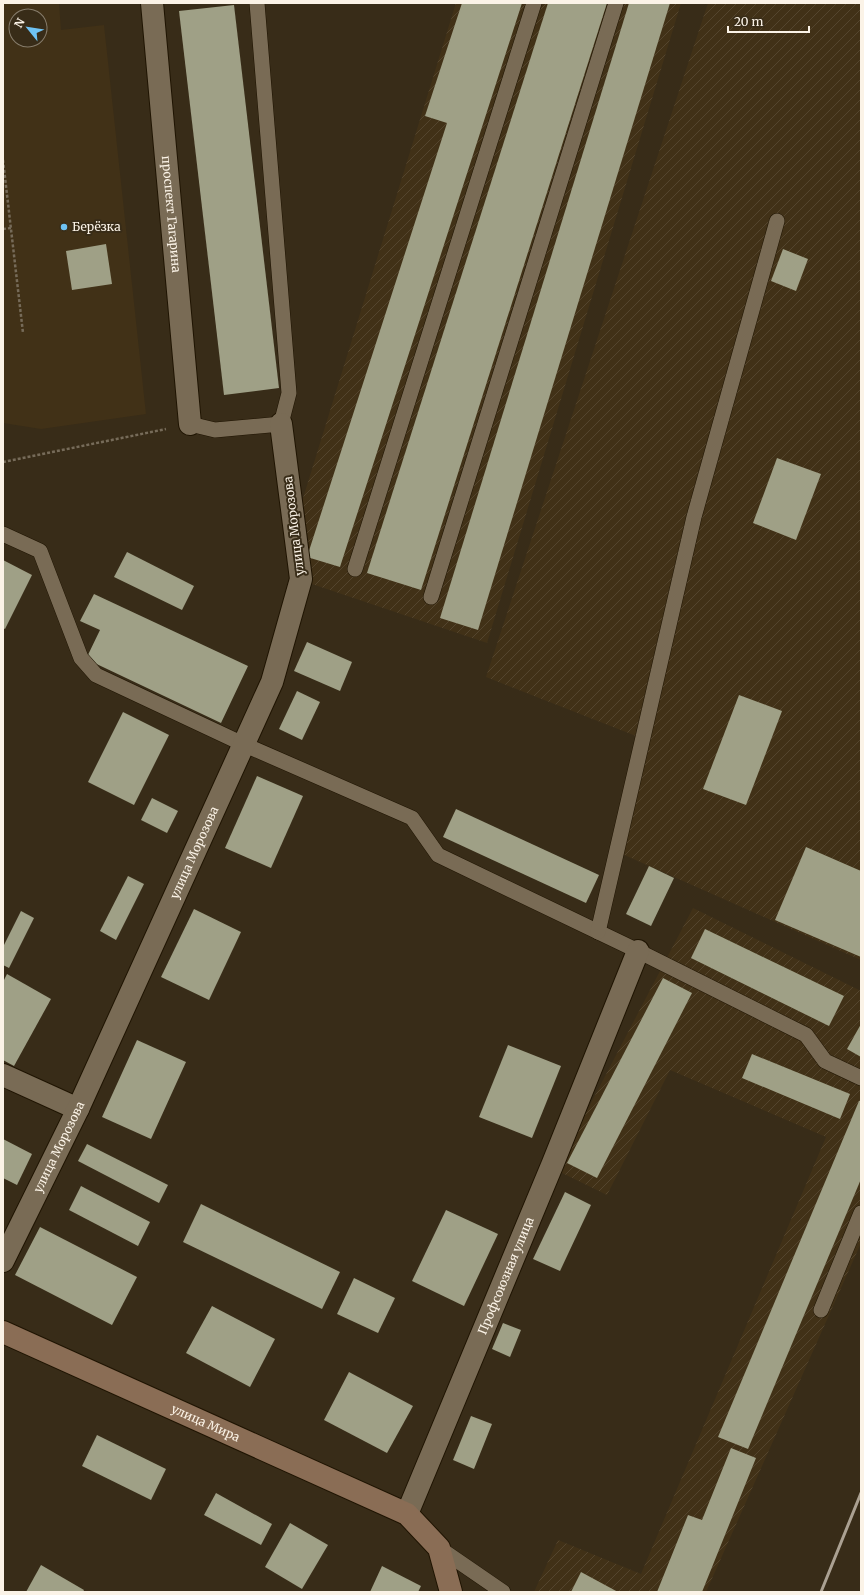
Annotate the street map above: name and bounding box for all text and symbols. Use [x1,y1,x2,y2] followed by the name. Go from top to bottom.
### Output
[8,8,48,48] north arrow
[728,8,809,34] scale bar
[734,14,763,29] text: 20 m
[11,15,28,30] text: N
[159,155,184,274] street label: проспект Гагарина
[72,219,121,234] place label: Берёзка
[59,222,69,232] marker: Берёзка
[280,475,307,577] street label: улица Морозова
[166,803,222,901] street label: улица Морозова
[30,1098,88,1195] street label: улица Морозова
[475,1214,537,1337] street label: Профсоюзная улица
[169,1401,243,1445] street label: улица Мира

